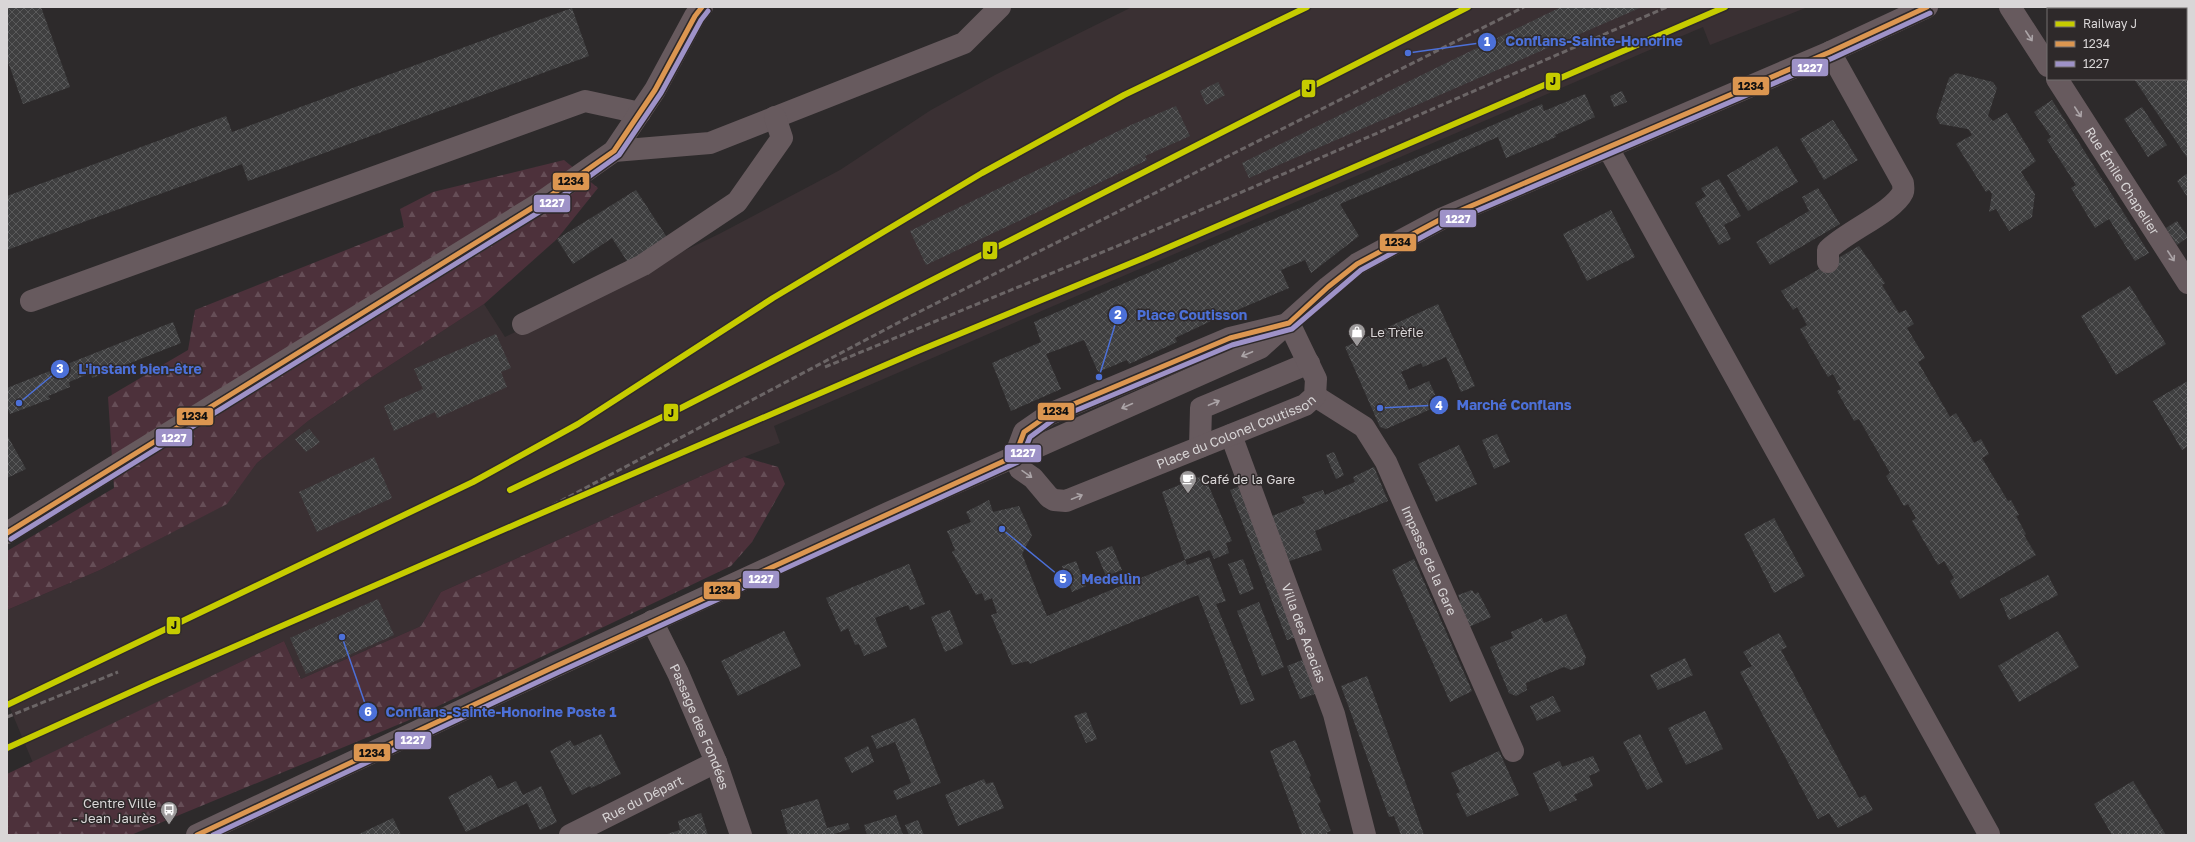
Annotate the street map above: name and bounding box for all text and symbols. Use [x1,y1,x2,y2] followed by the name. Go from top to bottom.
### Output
[2047,8,2187,80] legend
[2083,16,2137,31] text: Railway J
[1477,29,1691,55] callout: Conflans-Sainte-Honorine
[2025,30,2033,41] one-way arrow
[1505,32,1683,49] text: Conflans-Sainte-Honorine
[1484,34,1490,49] text: 1
[2083,36,2110,51] text: 1234
[2083,56,2109,71] text: 1227
[1791,58,1829,77] line badge: 1227
[1797,61,1823,74] text: 1227
[1545,72,1561,91] line badge: J
[1550,74,1556,87] text: J
[1732,76,1770,96] line badge: 1234
[1301,79,1316,98] line badge: J
[1738,79,1764,92] text: 1234
[1306,81,1312,94] text: J
[2074,106,2082,117] one-way arrow
[2082,124,2163,238] street label: Rue Émile Chapelier
[552,172,590,191] line badge: 1234
[558,174,584,187] text: 1234
[533,194,571,213] line badge: 1227
[539,196,565,209] text: 1227
[1439,209,1477,228] line badge: 1227
[1445,212,1471,225] text: 1227
[1379,233,1417,252] line badge: 1234
[1385,235,1411,248] text: 1234
[982,241,998,260] line badge: J
[987,243,993,256] text: J
[2167,251,2175,262] one-way arrow
[1108,302,1255,328] callout: Place Coutisson
[1137,306,1247,323] text: Place Coutisson
[1114,307,1122,322] text: 2
[1347,322,1367,347] shop icon: Le Trèfle
[1370,324,1424,340] place label: Le Trèfle
[1241,351,1253,358] one-way arrow
[50,356,210,382] callout: L'instant bien-être
[78,360,202,377] text: L'instant bien-être
[56,361,64,376] text: 3
[1154,391,1319,472] street label: Place du Colonel Coutisson
[1429,392,1580,418] callout: Marché Conflans
[1456,396,1572,413] text: Marché Conflans
[1208,398,1220,406] one-way arrow
[1435,398,1443,413] text: 4
[1037,402,1075,421] line badge: 1234
[663,403,679,422] line badge: J
[1122,403,1134,410] one-way arrow
[1043,404,1069,417] text: 1234
[668,406,674,419] text: J
[176,407,214,426] line badge: 1234
[182,409,208,422] text: 1234
[155,428,193,447] line badge: 1227
[161,431,187,444] text: 1227
[1004,444,1042,463] line badge: 1227
[1010,446,1036,459] text: 1227
[1178,469,1198,494] cafe icon: Café de la Gare
[1022,470,1033,478] one-way arrow
[1201,471,1295,487] place label: Café de la Gare
[1070,493,1082,501] one-way arrow
[1398,503,1460,618] street label: Impasse de la Gare
[1053,566,1149,592] callout: Medellìn
[742,570,780,589] line badge: 1227
[1081,570,1141,587] text: Medellìn
[1059,571,1067,586] text: 5
[748,572,774,585] text: 1227
[703,581,741,600] line badge: 1234
[1278,581,1330,685] street label: Villa des Acacias
[709,583,735,596] text: 1234
[166,616,181,635] line badge: J
[171,618,177,631] text: J
[667,661,733,792] street label: Passage des Fondées
[358,699,625,725] callout: Conflans-Sainte-Honorine Poste 1
[386,703,616,720] text: Conflans-Sainte-Honorine Poste 1
[364,704,372,719] text: 6
[394,731,432,750] line badge: 1227
[400,733,426,746] text: 1227
[353,743,391,762] line badge: 1234
[359,746,385,759] text: 1234
[599,772,686,826] street label: Rue du Départ
[73,795,156,826] place label: Centre Ville - Jean Jaurès
[159,800,179,825] bus stop icon: Centre Ville - Jean Jaurès

